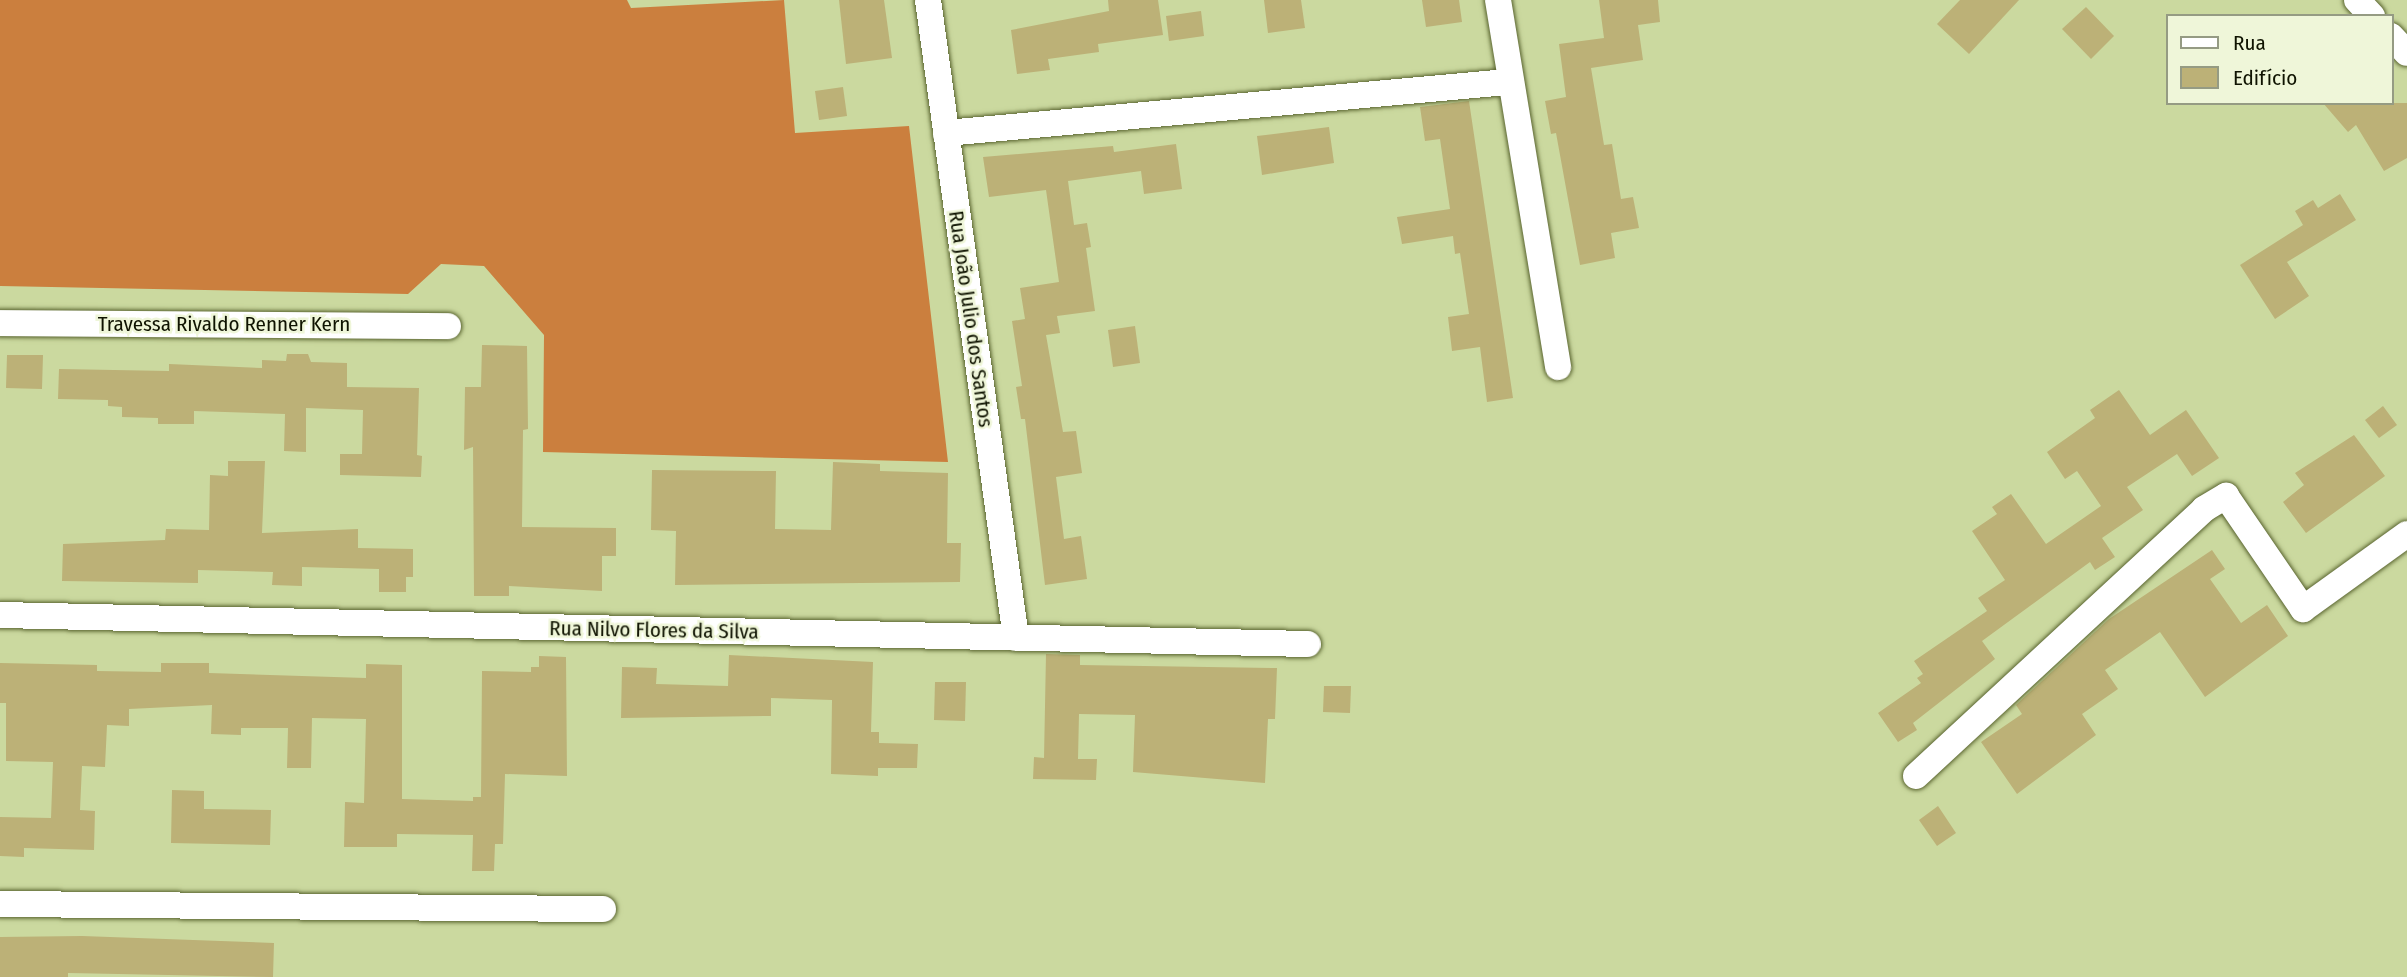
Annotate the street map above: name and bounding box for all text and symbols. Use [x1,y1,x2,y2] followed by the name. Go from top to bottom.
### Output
[2166,14,2393,105] legend
[2233,30,2266,56] text: Rua
[2233,65,2297,91] text: Edifício
[943,209,999,429] street label: Rua João Julio dos Santos
[98,311,350,337] street label: Travessa Rivaldo Renner Kern
[549,616,759,644] street label: Rua Nilvo Flores da Silva

